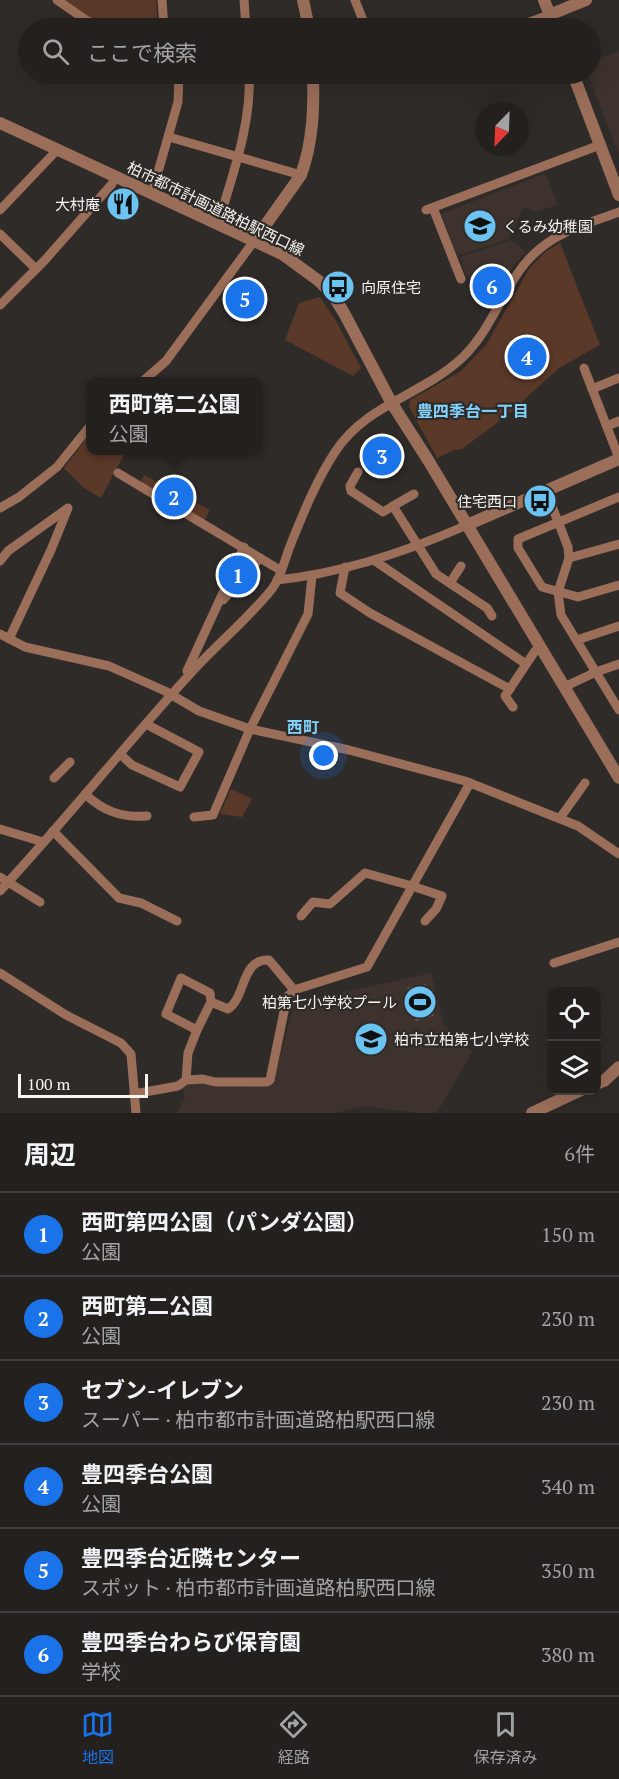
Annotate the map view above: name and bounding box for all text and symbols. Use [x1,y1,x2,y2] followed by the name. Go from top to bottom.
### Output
[18,18,601,84] search box
[39,35,72,68] icon: search
[87,38,197,67] text: ここで検索
[475,102,529,156] north arrow
[124,156,308,260] street label: 柏市都市計画道路柏駅西口線
[105,186,141,222] restaurant icon: 大村庵
[55,194,100,214] place label: 大村庵
[462,208,498,244] school or university icon: くるみ幼稚園
[503,216,593,236] place label: くるみ幼稚園
[472,264,512,308] pin: 6
[320,269,356,305] bus stop icon: 向原住宅
[226,276,264,322] pin: 5
[361,277,421,297] place label: 向原住宅
[508,334,546,380] pin: 4
[86,377,263,455] popup
[108,389,241,418] text: 西町第二公園
[417,400,529,422] district label: 豊四季台一丁目
[108,420,148,447] text: 公園
[362,434,401,478] pin: 3
[154,474,194,520] pin: 2
[522,483,558,519] bus stop icon: 住宅西口
[457,491,517,511] place label: 住宅西口
[218,552,258,598] pin: 1
[287,716,319,738] district label: 西町
[309,741,338,770] your location
[402,984,438,1020] sports icon: 柏第七小学校プール
[547,987,601,1095] map controls
[547,987,601,1041] button: locate
[262,992,397,1012] place label: 柏第七小学校プール
[353,1021,389,1057] school or university icon: 柏市立柏第七小学校
[394,1029,529,1049] place label: 柏市立柏第七小学校
[547,1041,601,1095] button: layers
[18,1071,148,1098] scale bar
[27,1073,70,1095] text: 100 m
[24,1137,76,1171] text: 周辺
[564,1140,595,1167] text: 6件
[81,1207,368,1236] text: 西町第四公園（パンダ公園）
[38,1221,49,1248] text: 1
[541,1221,595,1248] text: 150 m
[81,1238,121,1265] text: 公園
[81,1291,213,1320] text: 西町第二公園
[38,1305,49,1332] text: 2
[541,1305,595,1332] text: 230 m
[81,1322,121,1349] text: 公園
[81,1375,244,1404] text: セブン-イレブン
[38,1389,49,1416] text: 3
[541,1389,595,1416] text: 230 m
[81,1406,435,1433] text: スーパー · 柏市都市計画道路柏駅西口線
[81,1459,213,1488] text: 豊四季台公園
[38,1473,49,1500] text: 4
[541,1473,595,1500] text: 340 m
[81,1490,121,1517] text: 公園
[81,1543,301,1572] text: 豊四季台近隣センター
[38,1557,49,1584] text: 5
[541,1557,595,1584] text: 350 m
[81,1574,436,1601] text: スポット · 柏市都市計画道路柏駅西口線
[81,1627,301,1656] text: 豊四季台わらび保育園
[38,1641,49,1668] text: 6
[541,1641,595,1668] text: 380 m
[81,1658,121,1685] text: 学校
[81,1708,114,1768] tab: 地図
[277,1708,310,1768] tab: 経路
[473,1708,537,1768] tab: 保存済み

